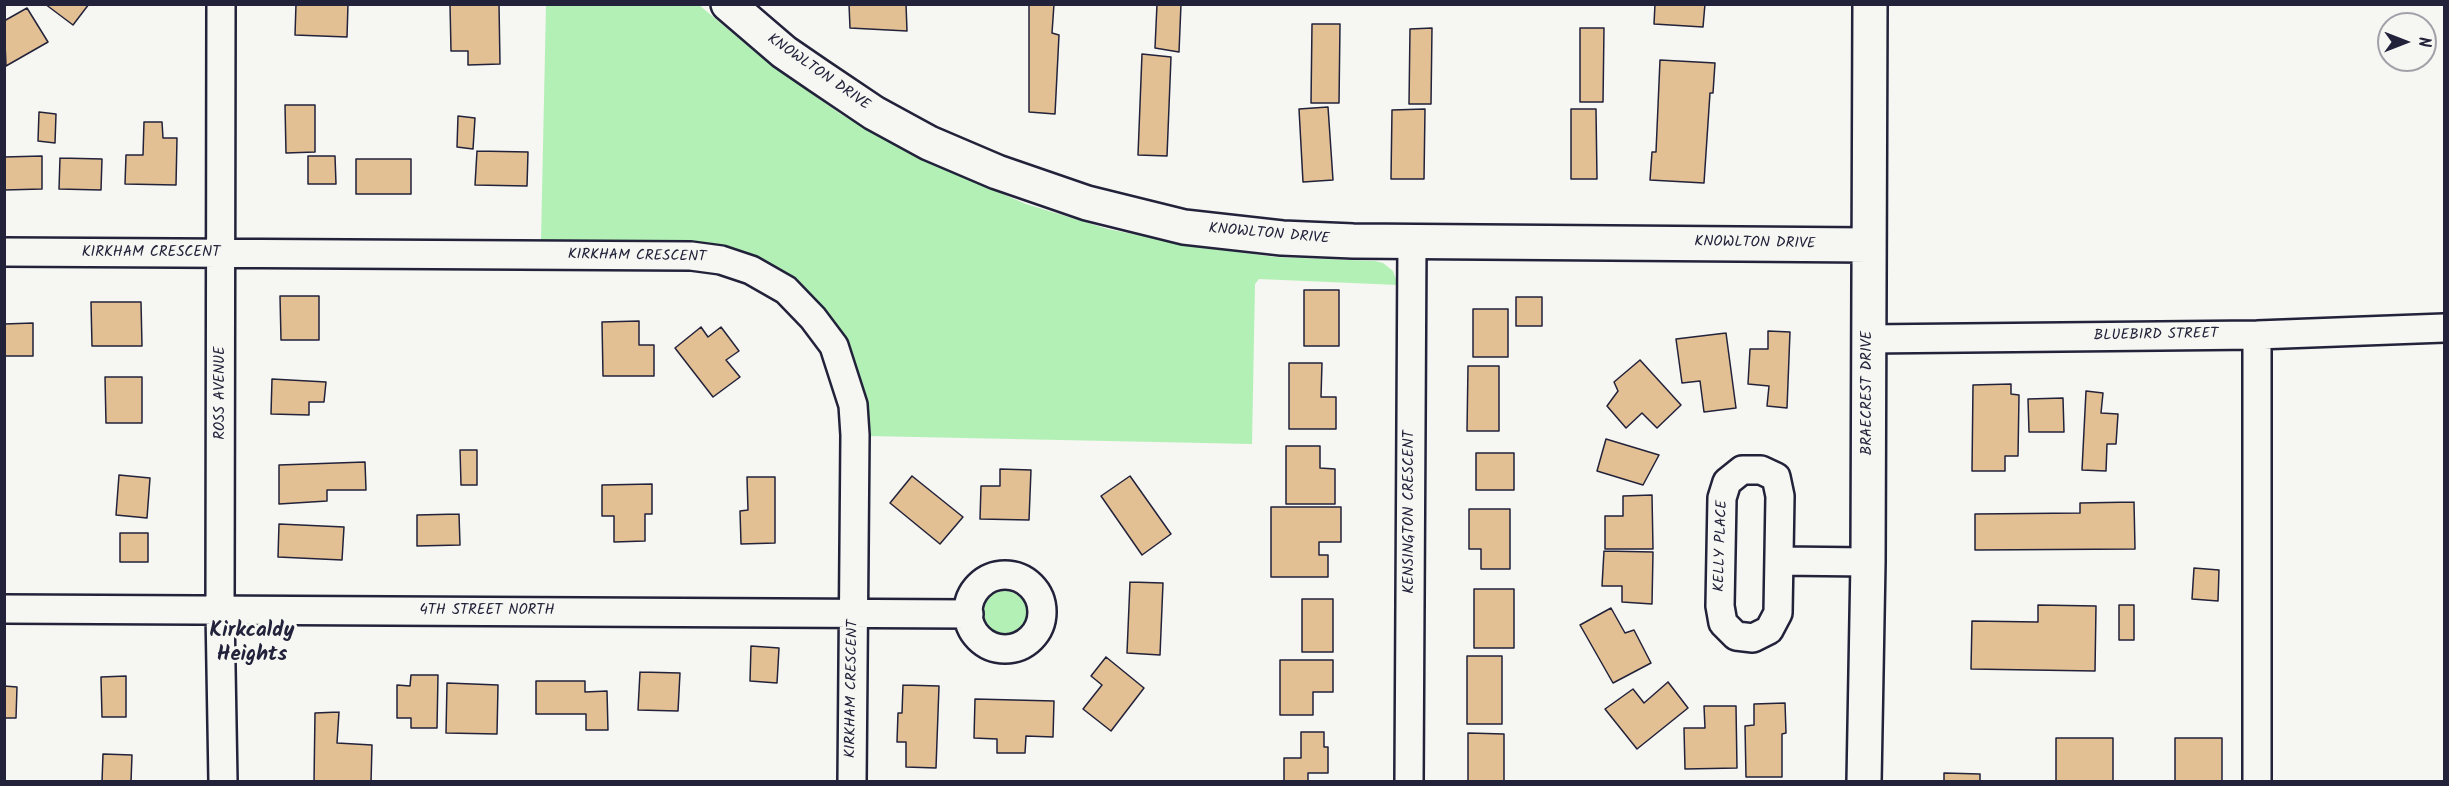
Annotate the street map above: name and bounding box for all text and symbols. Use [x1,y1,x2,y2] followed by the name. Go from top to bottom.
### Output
[2377,12,2437,72] north arrow
[763,31,873,115] street label: KNOWLTON DRIVE
[2411,37,2436,47] text: N
[1208,221,1330,249] street label: KNOWLTON DRIVE
[1694,234,1816,254] street label: KNOWLTON DRIVE
[82,244,220,262] street label: KIRKHAM CRESCENT
[568,247,706,267] street label: KIRKHAM CRESCENT
[2094,326,2218,346] street label: BLUEBIRD STREET
[1859,331,1877,455] street label: BRAECREST DRIVE
[212,346,230,440] street label: ROSS AVENUE
[1401,430,1419,594] street label: KENSINGTON CRESCENT
[1711,500,1733,592] street label: KELLY PLACE
[420,602,554,620] street label: 4TH STREET NORTH
[210,619,294,669] district label: Kirkcaldy Heights
[843,620,863,758] street label: KIRKHAM CRESCENT

